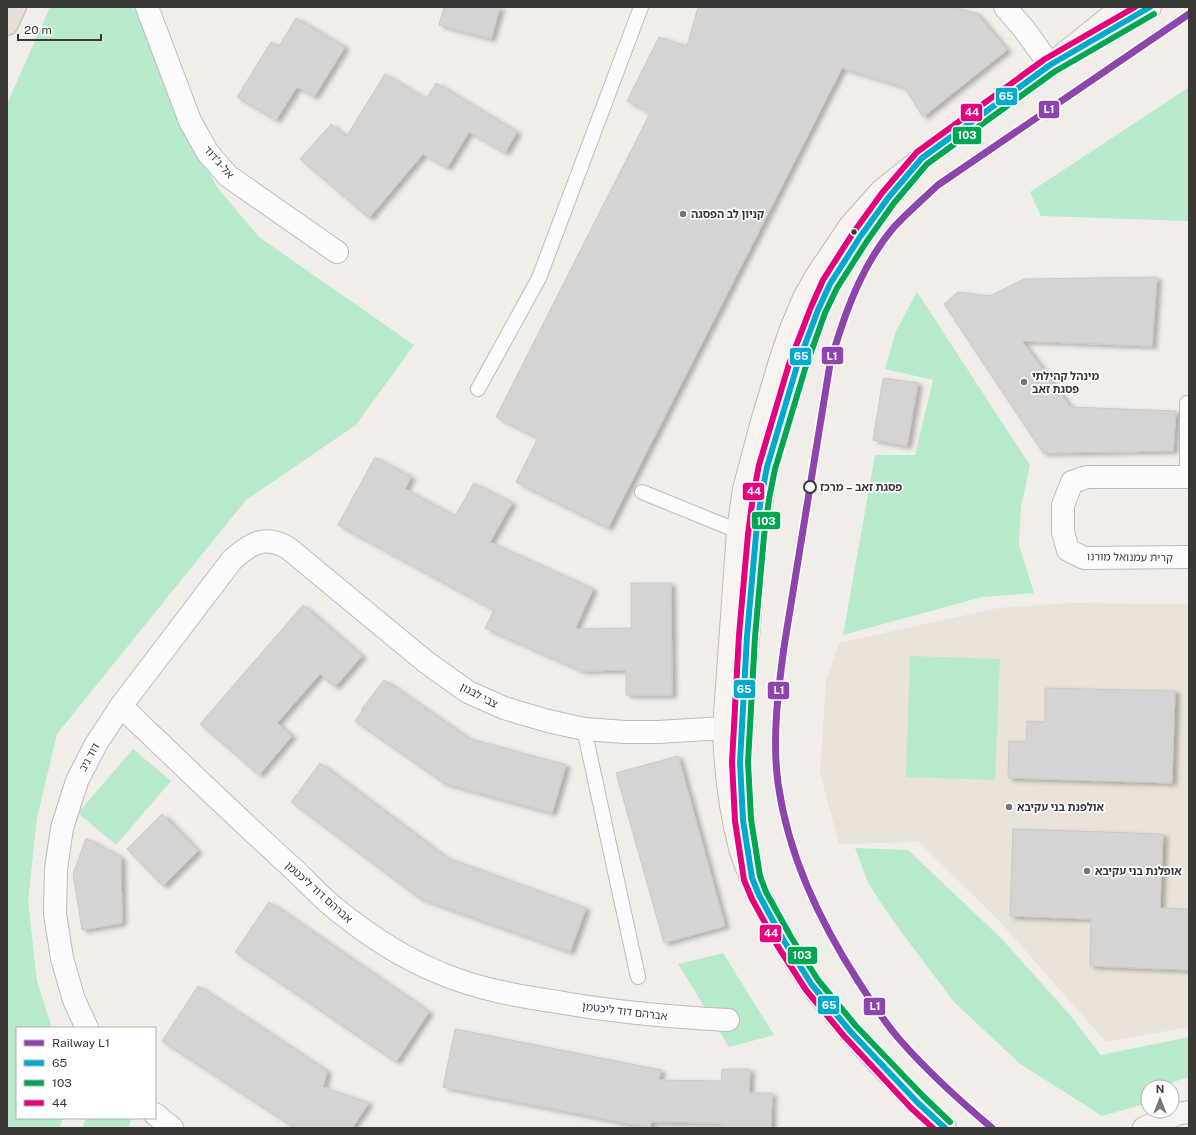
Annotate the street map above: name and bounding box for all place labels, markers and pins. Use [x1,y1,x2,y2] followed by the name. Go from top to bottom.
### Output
[691,208,764,220] place label: קניון לב הפסגה
[678,209,688,219] marker: קניון לב הפסגה
[849,227,859,237] unlabelled marker
[1032,370,1100,395] place label: מינהל קהילתי פסגת זאב
[1019,377,1029,387] marker: מינהל קהילתי פסגת זאב
[803,480,817,494] marker: פסגת זאב – מרכז
[820,481,902,493] place label: פסגת זאב – מרכז
[1017,801,1104,813] place label: אולפנת בני עקיבא
[1004,802,1014,812] marker: אולפנת בני עקיבא
[1095,865,1182,877] place label: אופלנת בני עקיבא
[1082,866,1092,876] marker: אופלנת בני עקיבא

